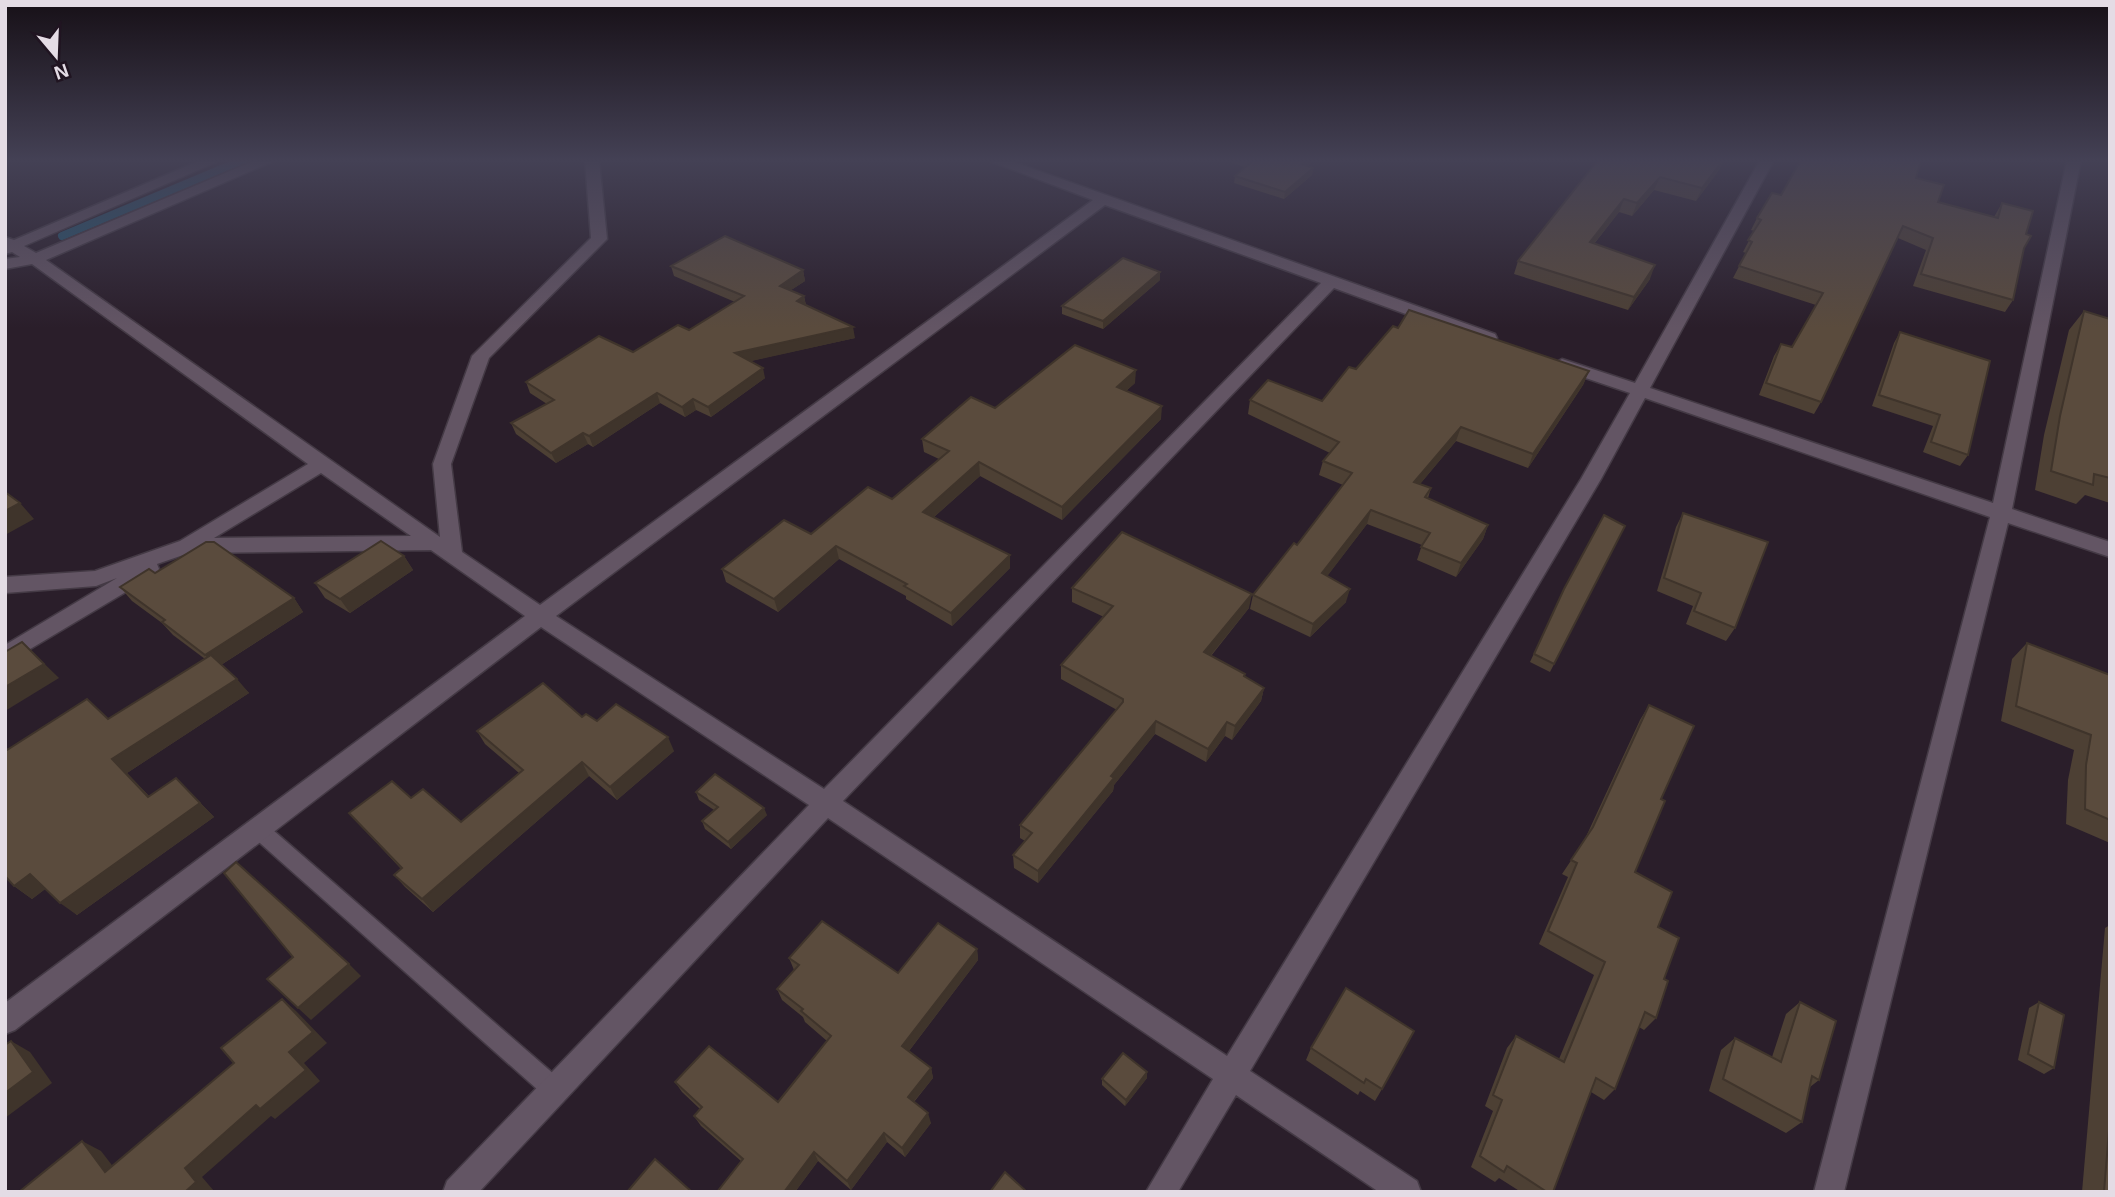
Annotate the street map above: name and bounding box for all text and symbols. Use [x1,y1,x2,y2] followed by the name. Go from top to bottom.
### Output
[21,21,91,91] north arrow
[51,59,71,84] text: N

